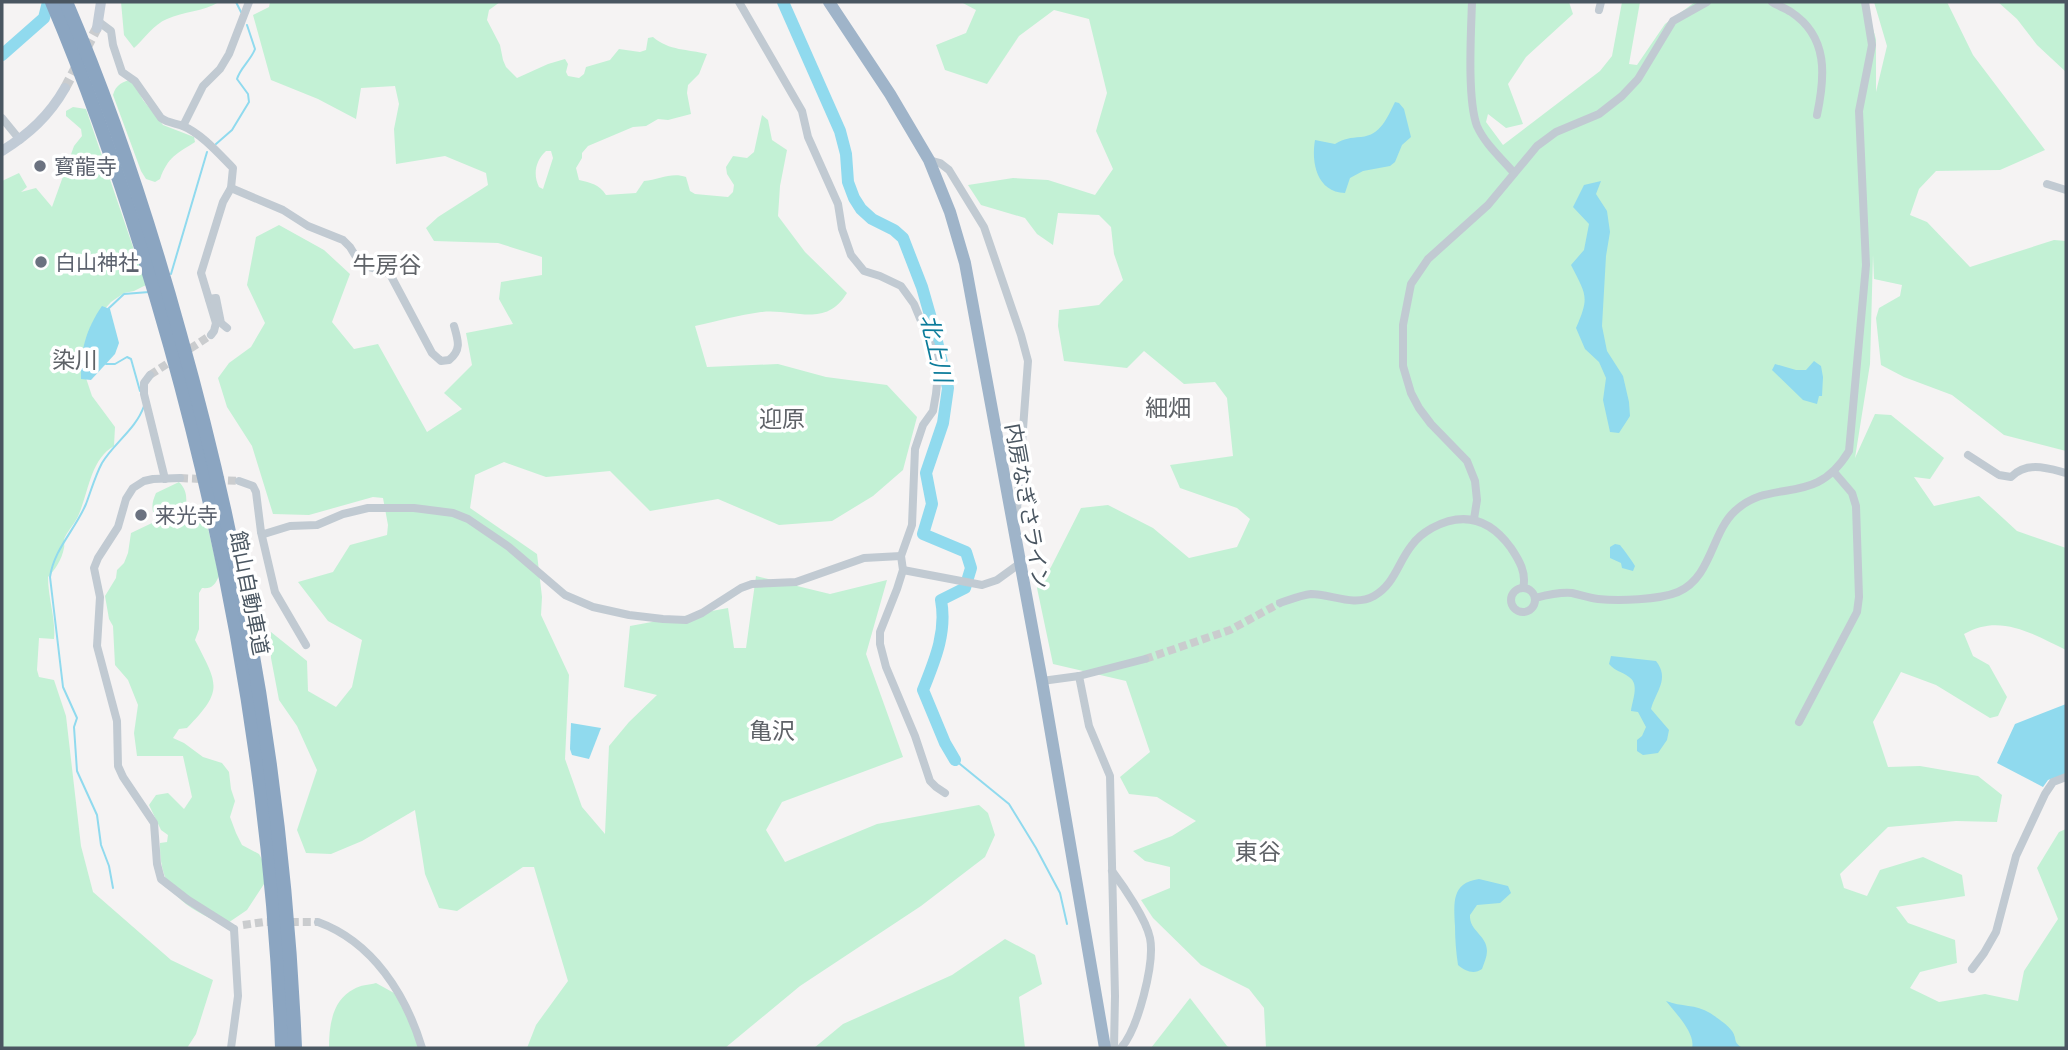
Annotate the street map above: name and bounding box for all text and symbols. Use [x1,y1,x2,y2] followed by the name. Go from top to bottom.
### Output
[54,152,117,180] place label: 寳龍寺
[32,158,48,174] marker: 寳龍寺
[55,248,139,276] place label: 白山神社
[353,248,422,280] district label: 牛房谷
[33,254,49,270] marker: 白山神社
[914,311,961,388] water label: 北上川
[52,343,98,375] district label: 染川
[1145,391,1191,423] district label: 細畑
[759,402,805,434] district label: 迎原
[1000,421,1056,591] street label: 内房なぎさライン
[155,501,218,529] place label: 来光寺
[133,507,149,523] marker: 来光寺
[224,528,276,658] street label: 館山自動車道
[749,714,795,746] district label: 亀沢
[1235,835,1281,867] district label: 東谷

